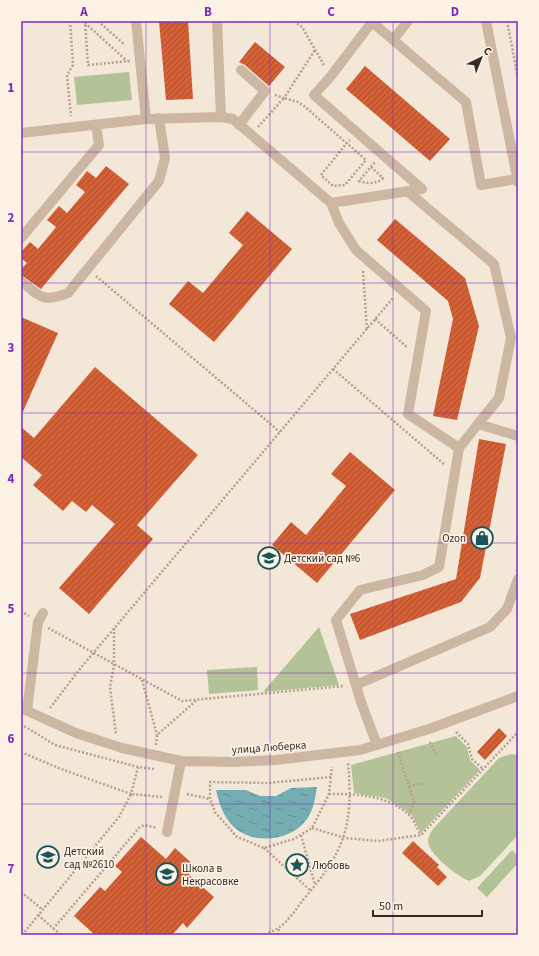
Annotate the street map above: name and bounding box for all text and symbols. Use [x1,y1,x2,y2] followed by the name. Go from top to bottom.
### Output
[79,3,88,21] text: A
[204,3,212,21] text: B
[327,3,335,21] text: C
[451,3,459,21] text: D
[461,38,501,78] north arrow
[480,43,495,59] text: С
[8,79,15,97] text: 1
[8,209,15,227] text: 2
[8,339,15,357] text: 3
[8,470,15,488] text: 4
[469,525,495,551] shop icon: Ozon
[442,531,466,546] place label: Ozon
[256,545,282,571] school or university icon: Детский сад №6
[284,551,361,566] place label: Детский сад №6
[8,600,15,618] text: 5
[8,730,15,748] text: 6
[231,737,307,758] street label: улица Люберка
[35,844,61,870] school or university icon: Детский сад №2610
[64,844,114,872] place label: Детский сад №2610
[284,852,310,878] place icon: Любовь
[312,858,350,873] place label: Любовь
[8,860,15,878] text: 7
[154,861,180,887] school or university icon: Школа в Некрасовке
[182,861,239,889] place label: Школа в Некрасовке
[373,892,482,918] scale bar
[379,898,403,915] text: 50 m

